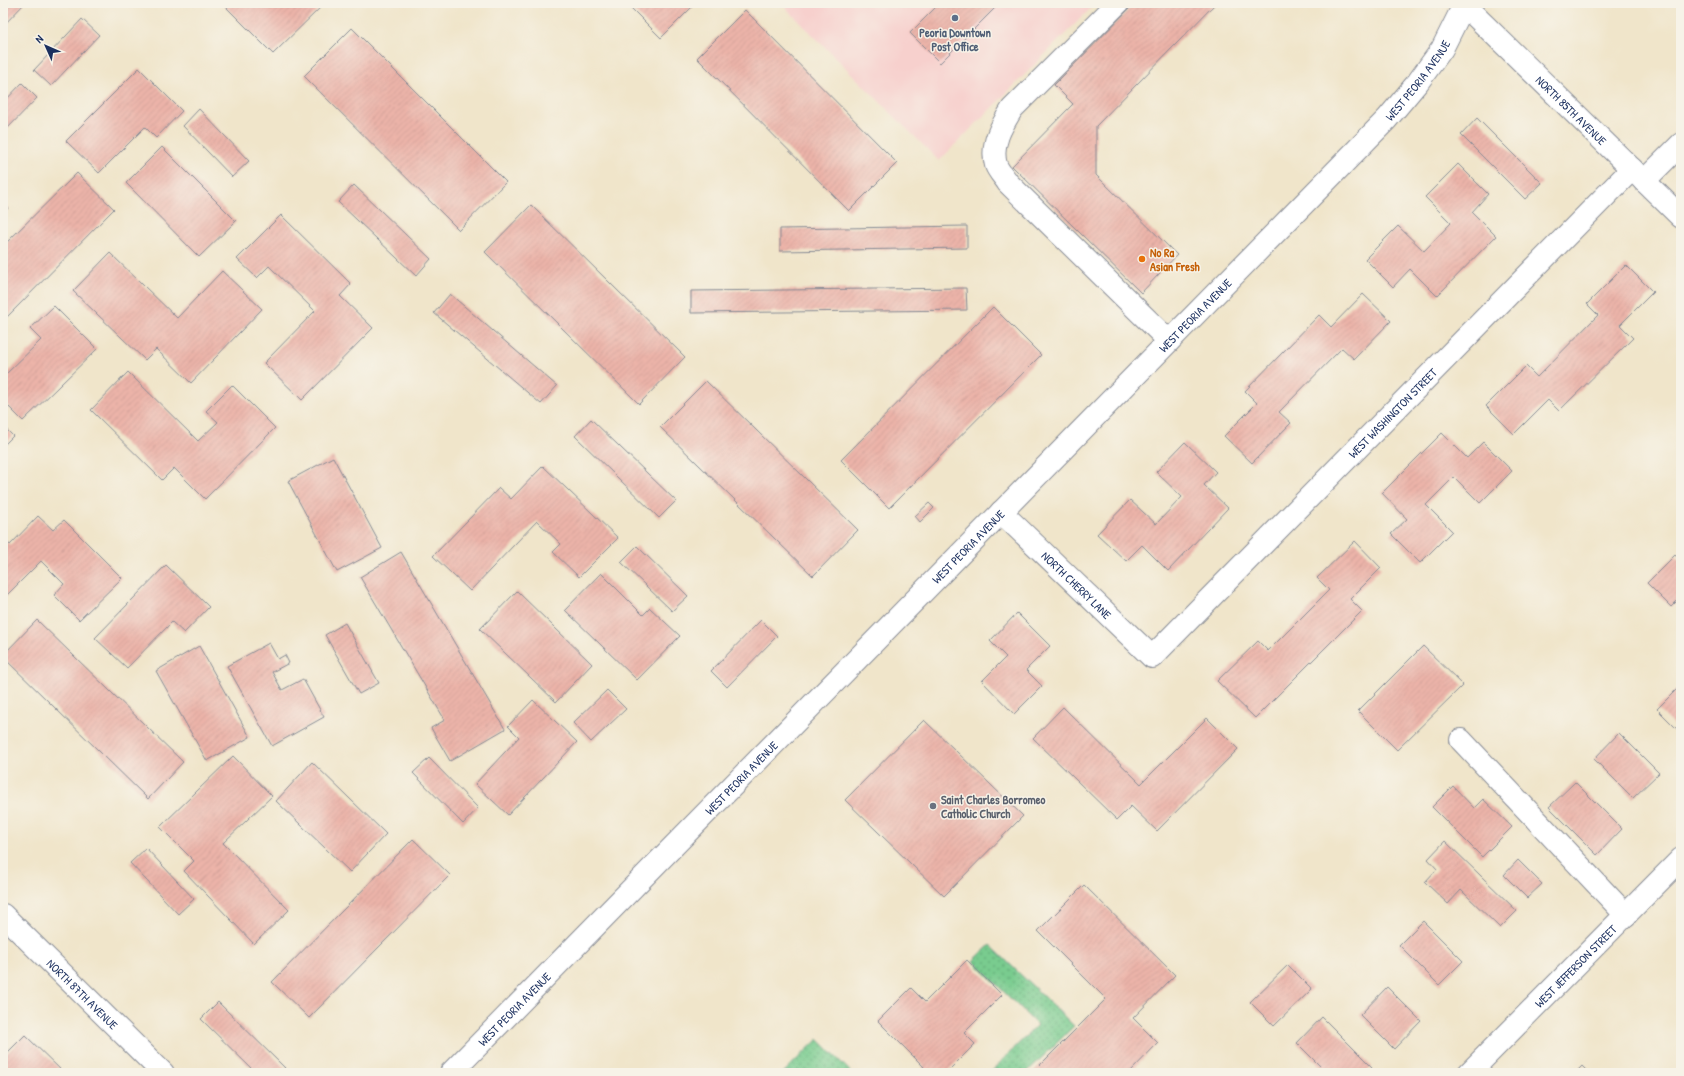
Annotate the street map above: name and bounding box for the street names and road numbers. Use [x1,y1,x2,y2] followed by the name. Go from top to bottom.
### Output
[1381,36,1454,124] street label: WEST PEORIA AVENUE
[1532,71,1611,149] street label: NORTH 85TH AVENUE
[1155,274,1235,356] street label: WEST PEORIA AVENUE
[1344,364,1441,462] street label: WEST WASHINGTON STREET
[928,505,1009,587] street label: WEST PEORIA AVENUE
[1038,547,1116,623] street label: NORTH CHERRY LANE
[701,736,782,818] street label: WEST PEORIA AVENUE
[1530,920,1620,1011] street label: WEST JEFFERSON STREET
[43,955,123,1033] street label: NORTH 87TH AVENUE
[474,967,555,1050] street label: WEST PEORIA AVENUE

